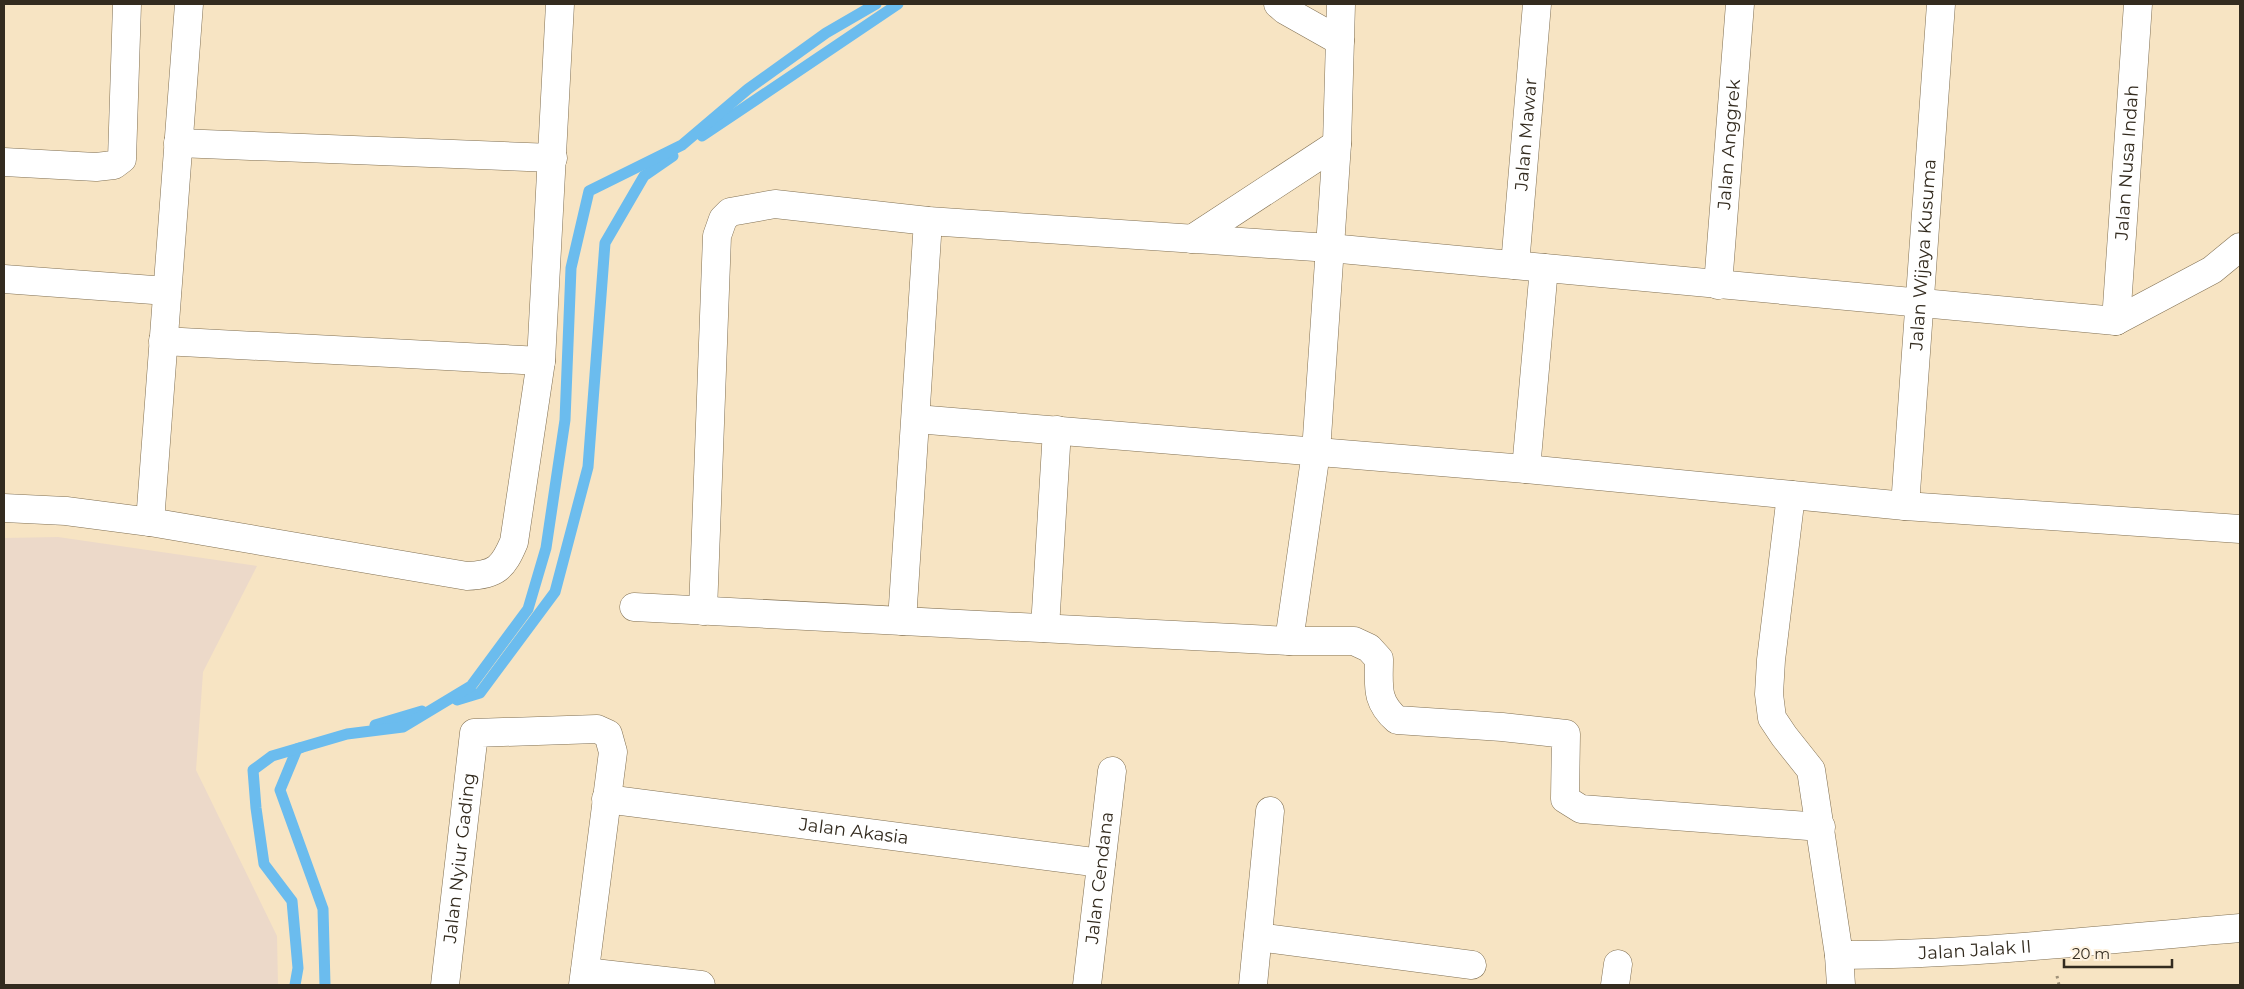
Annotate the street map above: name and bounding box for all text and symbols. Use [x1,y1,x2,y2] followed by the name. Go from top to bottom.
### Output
[1510,77,1542,193] street label: Jalan Mawar
[1713,78,1745,211] street label: Jalan Anggrek
[2111,84,2143,242] street label: Jalan Nusa Indah
[1905,158,1941,352] street label: Jalan Wijaya Kusuma
[439,771,480,945] street label: Jalan Nyiur Gading
[1081,810,1118,946] street label: Jalan Cendana
[797,813,910,849] street label: Jalan Akasia
[1917,935,2032,964] street label: Jalan Jalak II
[2064,936,2172,968] scale bar
[2072,944,2110,963] text: 20 m

